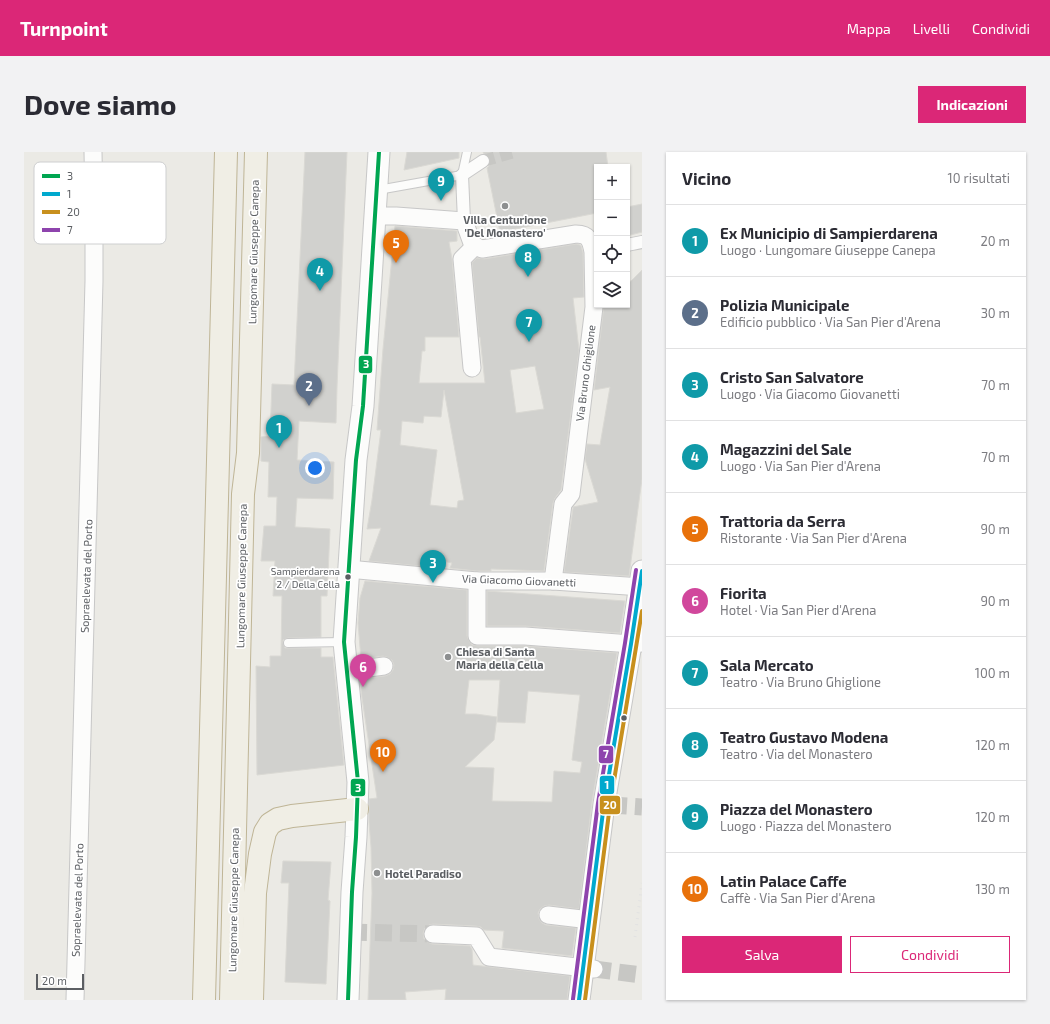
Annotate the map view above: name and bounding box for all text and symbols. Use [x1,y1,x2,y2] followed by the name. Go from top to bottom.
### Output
[20,17,108,40] text: Turnpoint
[847,20,891,37] text: Mappa
[913,20,950,37] text: Livelli
[972,20,1030,37] text: Condividi
[918,86,1026,123] button: Indicazioni
[24,87,177,121] text: Dove siamo
[34,162,166,244] legend
[594,164,630,308] map controls
[594,164,630,200] button: +
[428,168,454,201] pin: 9
[682,168,731,188] text: Vicino
[67,169,73,182] text: 3
[948,170,1010,186] text: 10 risultati
[245,180,261,324] street label: Lungomare Giuseppe Canepa
[67,187,71,200] text: 1
[594,200,630,236] button: −
[500,201,510,211] marker: Villa Centurione 'Del Monastero'
[67,205,80,218] text: 20
[463,213,547,239] place label: Villa Centurione 'Del Monastero'
[67,223,73,236] text: 7
[720,224,938,242] text: Ex Municipio di Sampierdarena
[383,230,409,263] pin: 5
[692,233,698,249] text: 1
[981,233,1010,249] text: 20 m
[594,236,630,272] button: locate
[720,242,936,258] text: Luogo · Lungomare Giuseppe Canepa
[515,244,541,277] pin: 8
[307,258,333,291] pin: 4
[594,272,630,308] button: layers
[720,296,849,314] text: Polizia Municipale
[691,305,699,321] text: 2
[981,305,1010,321] text: 30 m
[516,309,542,342] pin: 7
[720,314,941,330] text: Edificio pubblico · Via San Pier d'Arena
[573,324,597,422] street label: Via Bruno Ghiglione
[358,355,373,374] line badge: 3
[363,357,369,370] text: 3
[720,368,864,386] text: Cristo San Salvatore
[296,373,322,406] pin: 2
[691,377,699,393] text: 3
[981,377,1010,393] text: 70 m
[720,386,900,402] text: Luogo · Via Giacomo Giovanetti
[266,415,292,448] pin: 1
[720,440,852,458] text: Magazzini del Sale
[691,449,699,465] text: 4
[981,449,1010,465] text: 70 m
[305,458,325,478] your location
[720,458,881,474] text: Luogo · Via San Pier d'Arena
[233,504,249,648] street label: Lungomare Giuseppe Canepa
[720,512,846,530] text: Trattoria da Serra
[78,519,94,633] street label: Sopraelevata del Porto
[691,521,699,537] text: 5
[980,521,1010,537] text: 90 m
[720,530,907,546] text: Ristorante · Via San Pier d'Arena
[420,550,446,583] pin: 3
[271,565,340,590] place label: Sampierdarena 2 / Della Cella
[343,572,353,582] marker: Sampierdarena 2 / Della Cella
[462,572,576,588] street label: Via Giacomo Giovanetti
[720,584,767,602] text: Fiorita
[691,593,699,609] text: 6
[980,593,1010,609] text: 90 m
[720,602,876,618] text: Hotel · Via San Pier d'Arena
[456,645,544,671] place label: Chiesa di Santa Maria della Cella
[443,652,453,662] marker: Chiesa di Santa Maria della Cella
[350,654,376,687] pin: 6
[720,656,814,674] text: Sala Mercato
[692,665,698,681] text: 7
[975,665,1010,681] text: 100 m
[720,674,881,690] text: Teatro · Via Bruno Ghiglione
[619,713,629,723] unlabelled marker
[720,728,888,746] text: Teatro Gustavo Modena
[691,737,699,753] text: 8
[975,737,1010,753] text: 120 m
[370,739,396,772] pin: 10
[598,745,614,764] line badge: 7
[720,746,873,762] text: Teatro · Via del Monastero
[603,747,609,760] text: 7
[599,775,615,795] line badge: 1
[350,778,366,797] line badge: 3
[605,778,609,791] text: 1
[355,781,361,794] text: 3
[599,795,621,815] line badge: 20
[603,798,617,811] text: 20
[720,800,873,818] text: Piazza del Monastero
[691,809,699,825] text: 9
[975,809,1010,825] text: 120 m
[720,818,892,834] text: Luogo · Piazza del Monastero
[225,828,241,972] street label: Lungomare Giuseppe Canepa
[69,843,85,957] street label: Sopraelevata del Porto
[385,867,462,880] place label: Hotel Paradiso
[372,868,382,878] marker: Hotel Paradiso
[720,872,847,890] text: Latin Palace Caffe
[688,881,702,897] text: 10
[975,881,1010,897] text: 130 m
[720,890,875,906] text: Caffè · Via San Pier d'Arena
[682,936,842,973] button: Salva
[850,936,1010,973] button: Condividi
[36,972,84,991] scale bar
[42,974,67,987] text: 20 m

